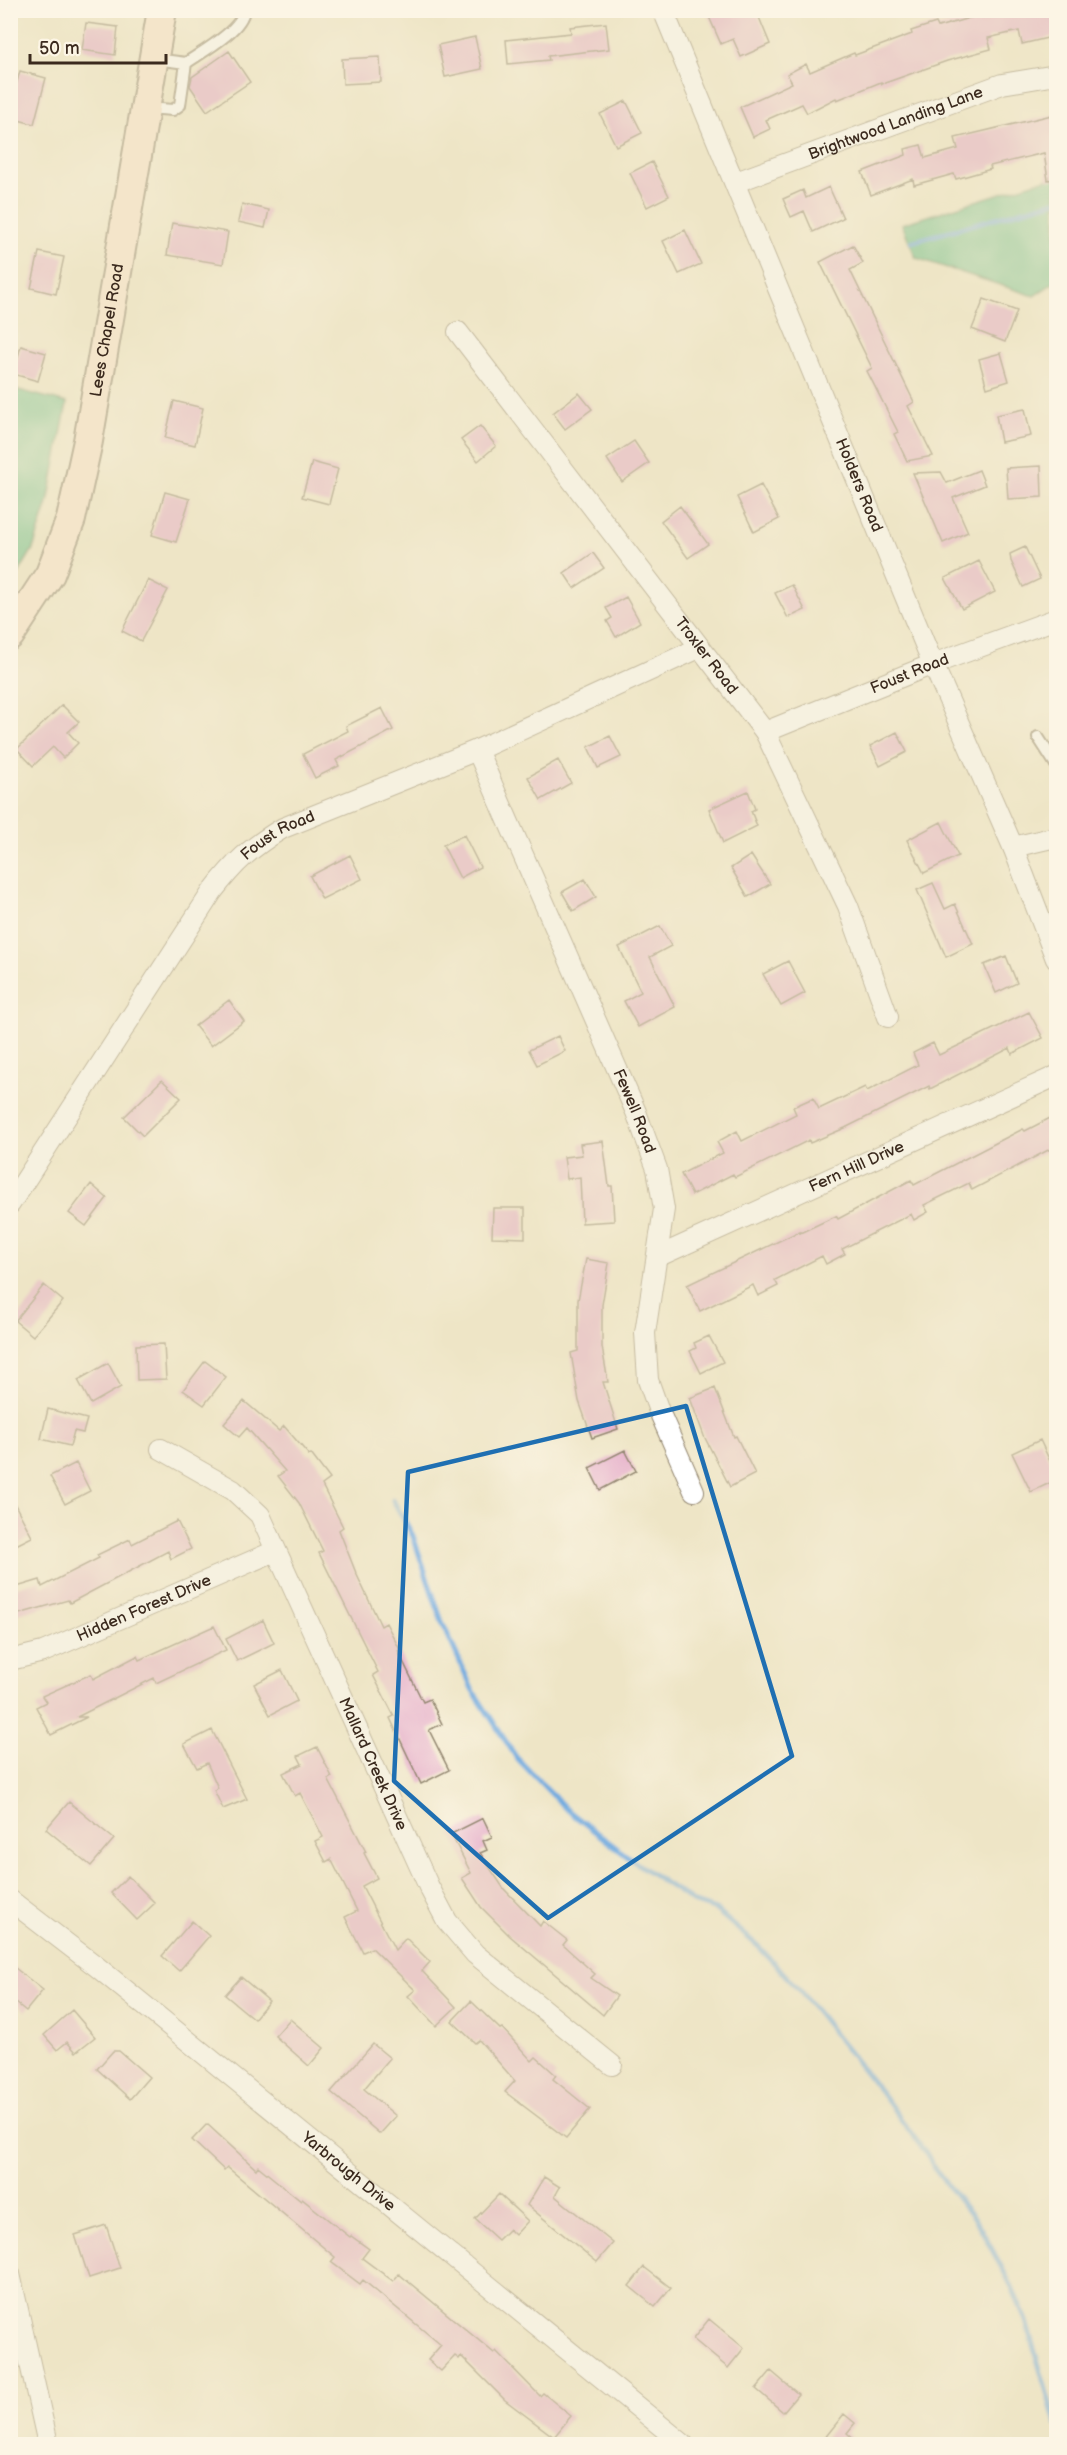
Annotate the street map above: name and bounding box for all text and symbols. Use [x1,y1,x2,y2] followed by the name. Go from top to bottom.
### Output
[30,27,166,65] scale bar
[39,38,80,59] text: 50 m
[806,82,986,164] street label: Brightwood Landing Lane
[86,262,128,398] street label: Lees Chapel Road
[831,435,887,535] street label: Holders Road
[671,613,742,698] street label: Troxler Road
[868,650,951,698] street label: Foust Road
[237,807,318,864] street label: Foust Road
[609,1066,660,1156] street label: Fewell Road
[806,1137,907,1196] street label: Fern Hill Drive
[74,1570,214,1646] street label: Hidden Forest Drive
[335,1695,412,1834] street label: Mallard Creek Drive
[297,2127,400,2216] street label: Yarbrough Drive

